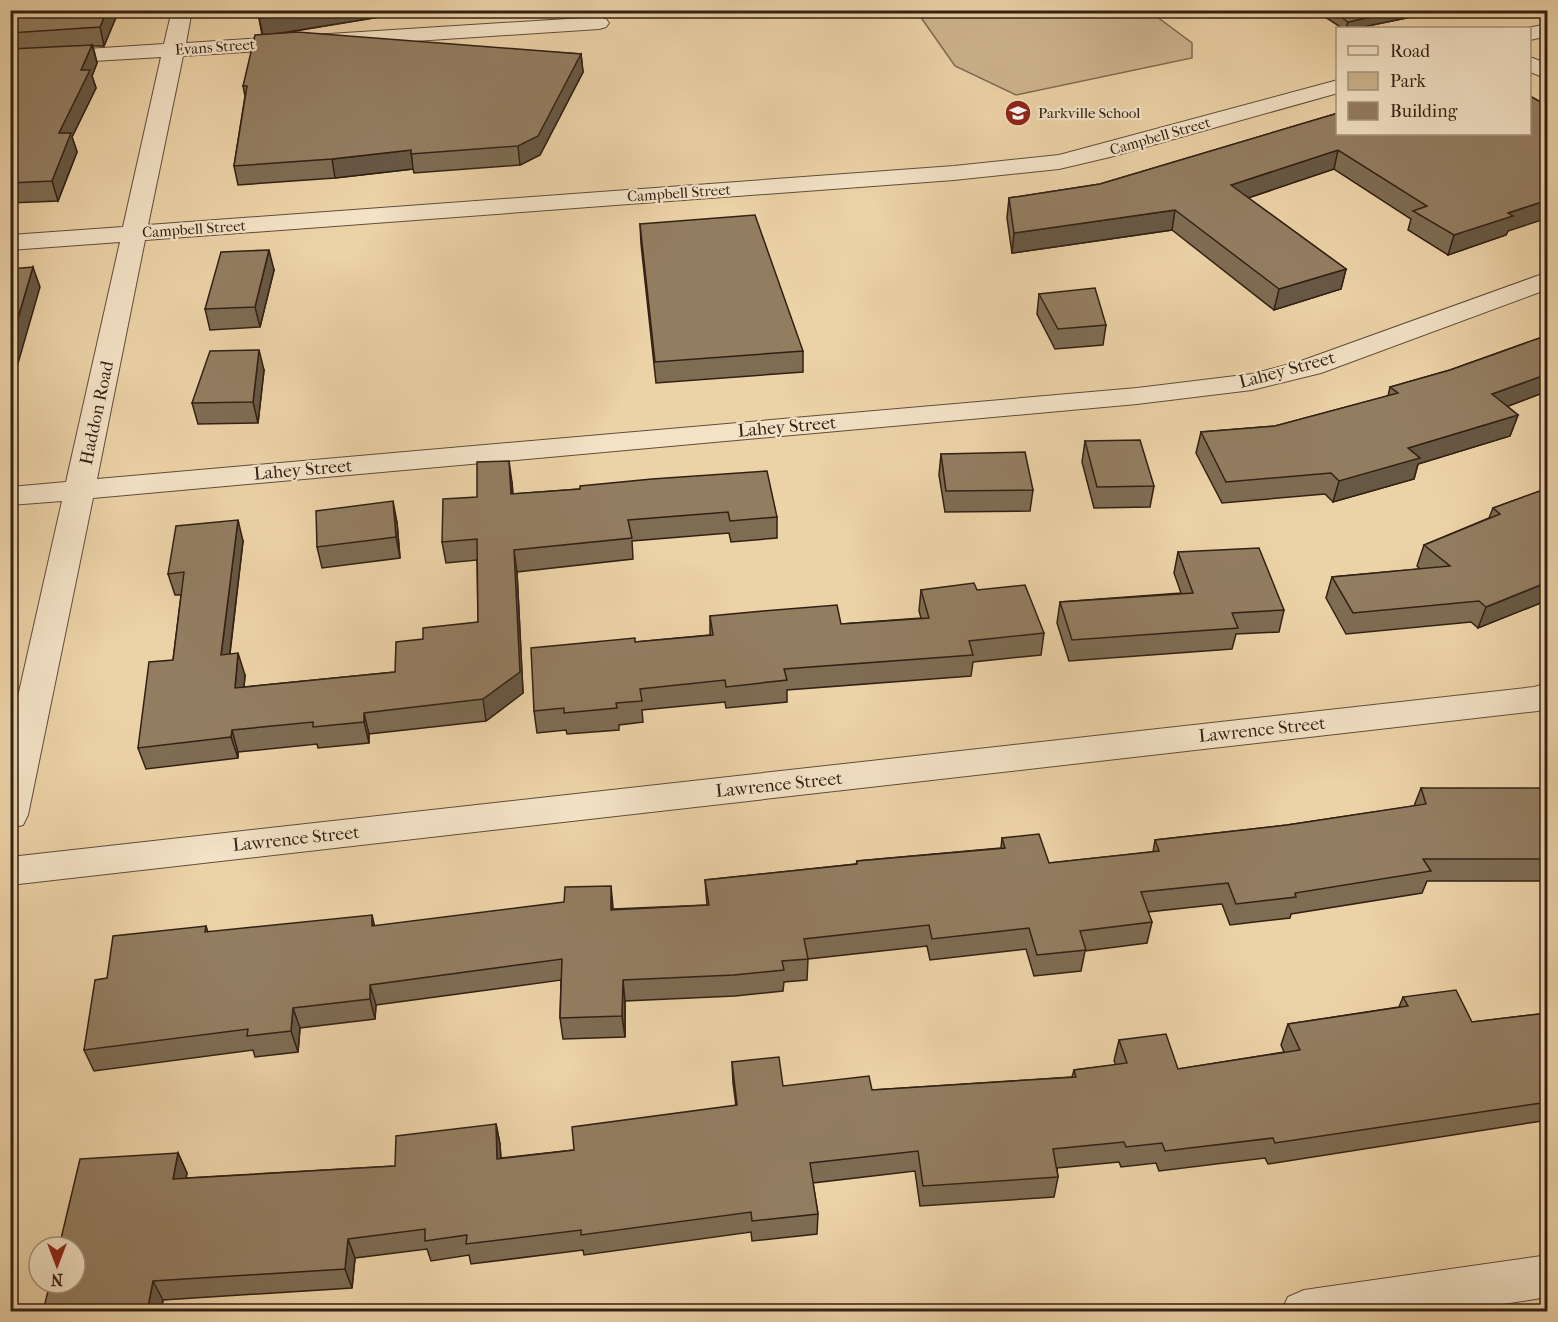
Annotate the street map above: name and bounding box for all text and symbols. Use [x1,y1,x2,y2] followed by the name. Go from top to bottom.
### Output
[1336,27,1531,135] legend
[174,35,256,59] street label: Evans Street
[1390,41,1430,62] text: Road
[1390,71,1427,92] text: Park
[1003,98,1033,128] school or university icon: Parkville School
[1390,101,1458,122] text: Building
[1038,104,1141,122] place label: Parkville School
[1108,113,1213,159] street label: Campbell Street
[627,180,732,206] street label: Campbell Street
[142,216,247,242] street label: Campbell Street
[1237,347,1338,393] street label: Lahey Street
[76,359,118,467] street label: Haddon Road
[737,412,838,442] street label: Lahey Street
[253,455,354,485] street label: Lahey Street
[1198,713,1327,747] street label: Lawrence Street
[715,768,844,802] street label: Lawrence Street
[232,822,361,856] street label: Lawrence Street
[27,1235,87,1295] north arrow
[50,1270,63,1289] text: N

